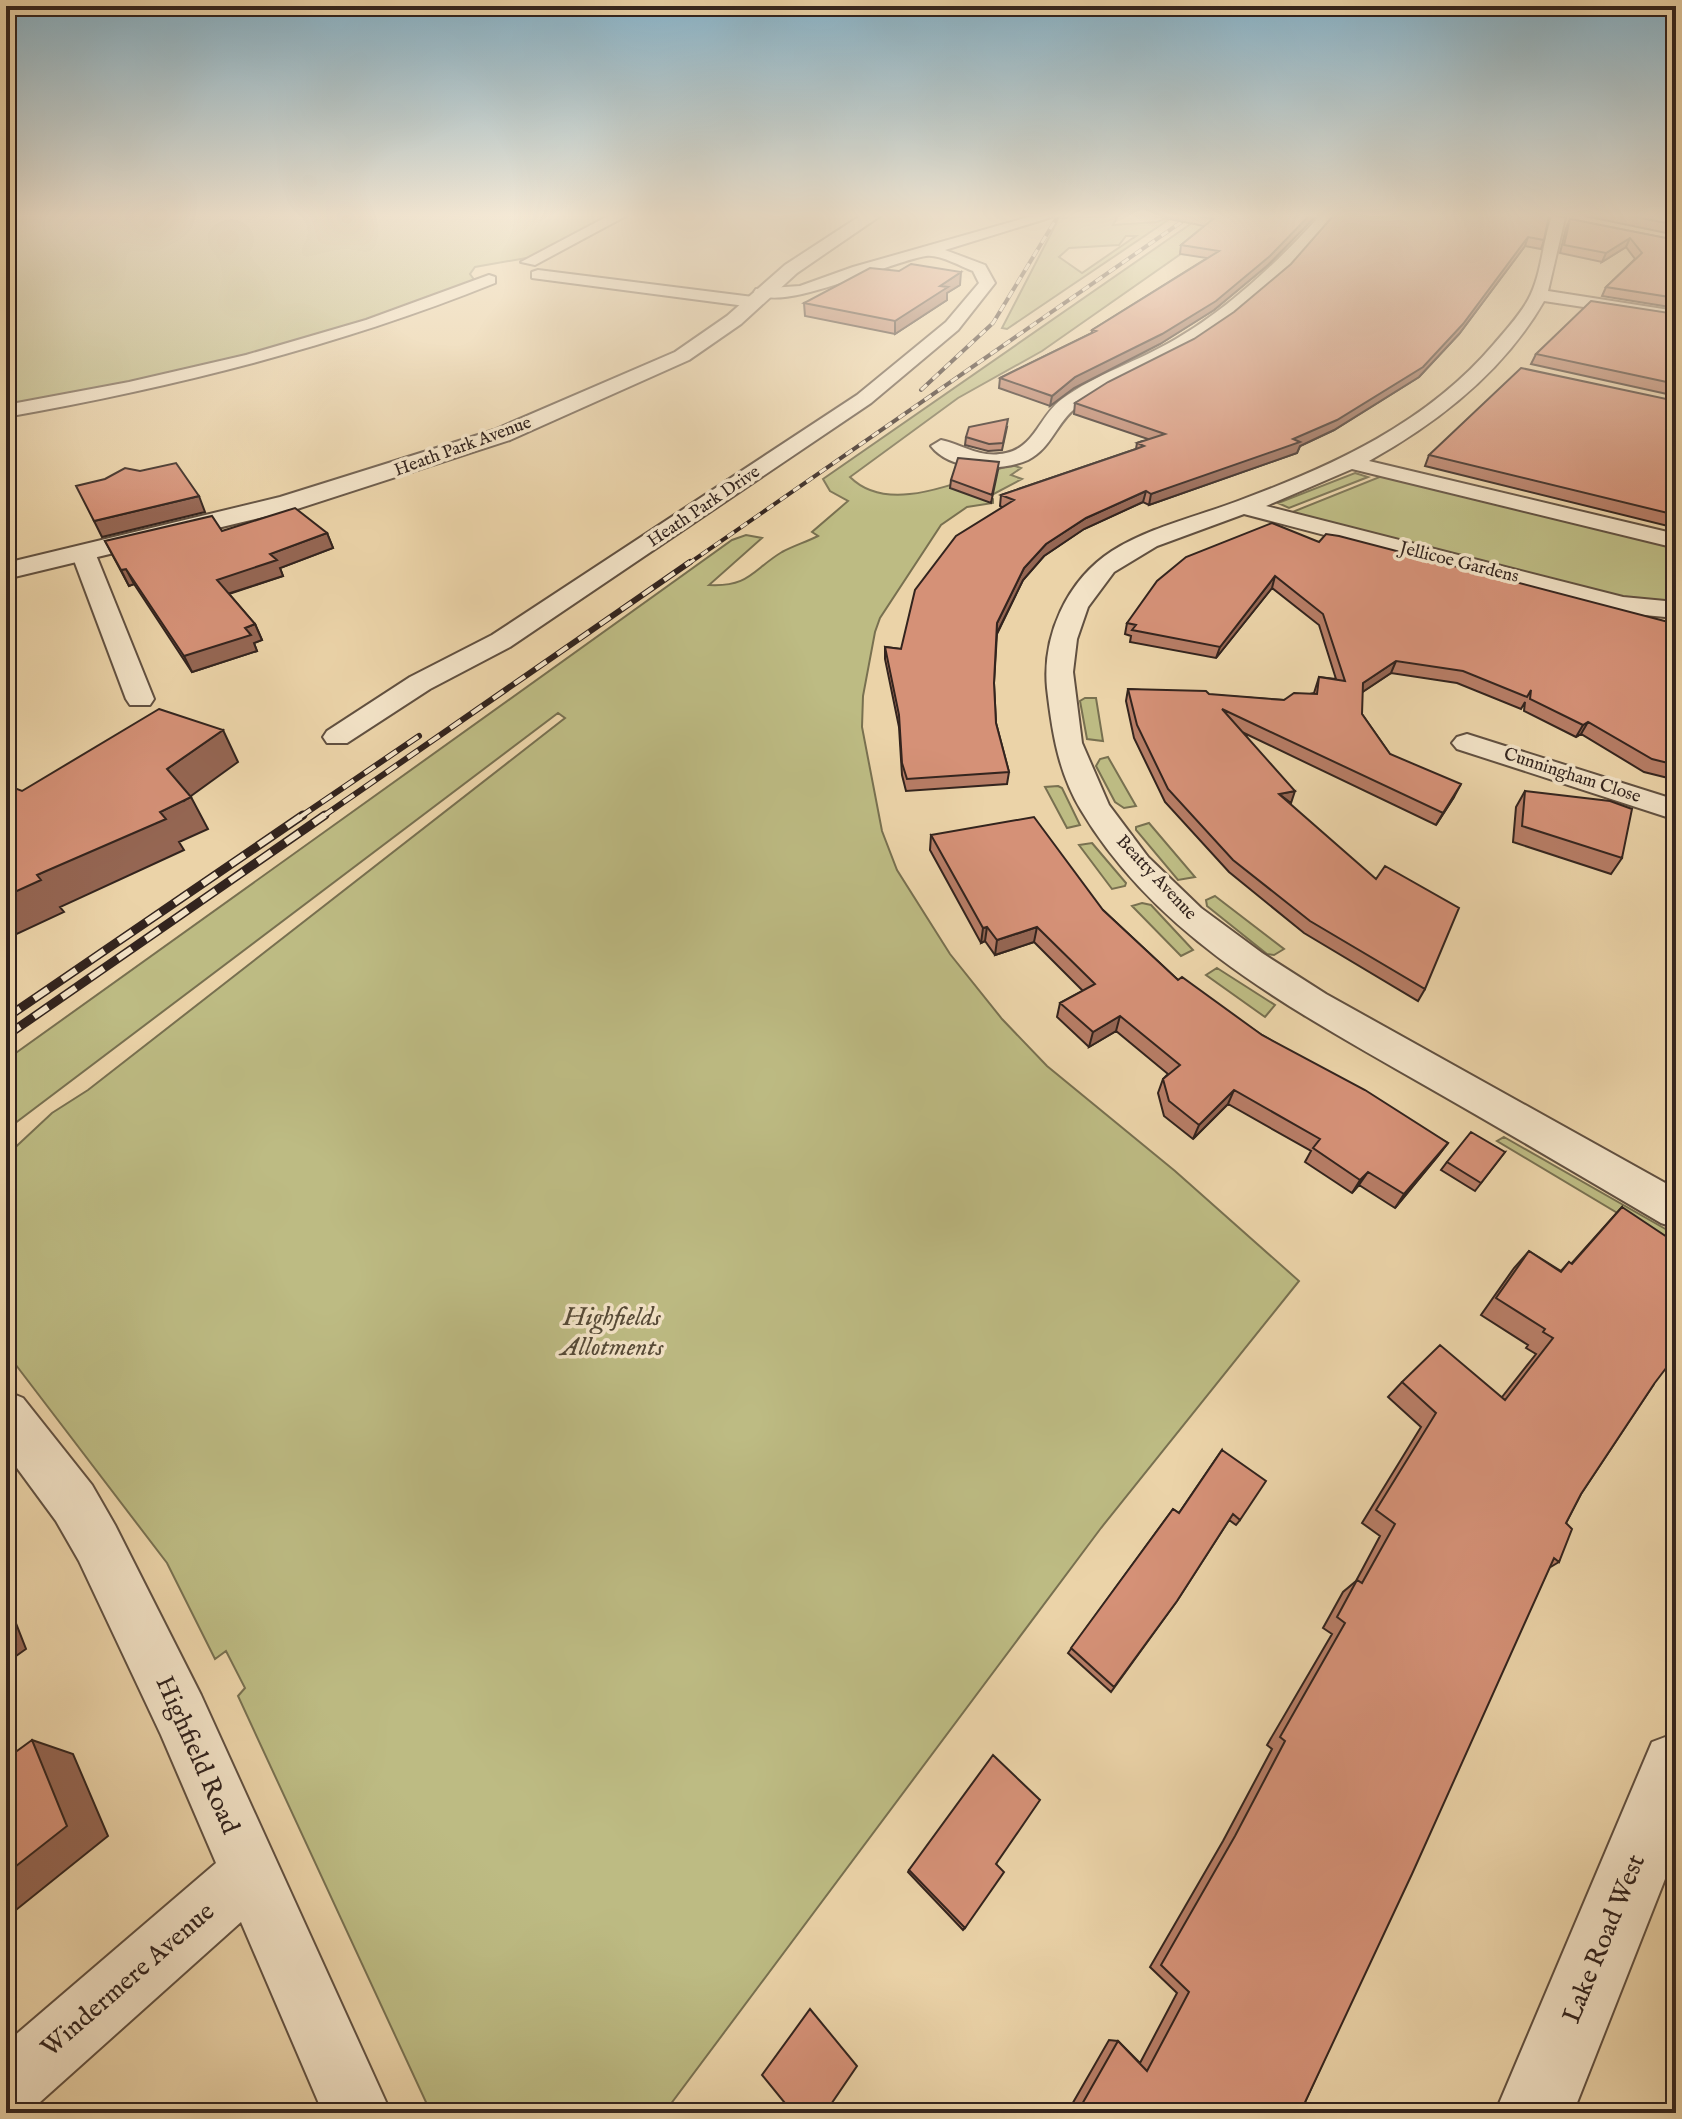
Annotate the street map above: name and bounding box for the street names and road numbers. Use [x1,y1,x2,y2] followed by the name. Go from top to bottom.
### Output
[391,412,535,482] street label: Heath Park Avenue
[643,461,765,553] street label: Heath Park Drive
[1395,537,1521,589] street label: Jellicoe Gardens
[1501,743,1643,809] street label: Cunningham Close
[1111,831,1201,925] street label: Beatty Avenue
[147,1671,247,1839] street label: Highfield Road
[1555,1850,1653,2028] street label: Lake Road West
[34,1896,222,2064] street label: Windermere Avenue

